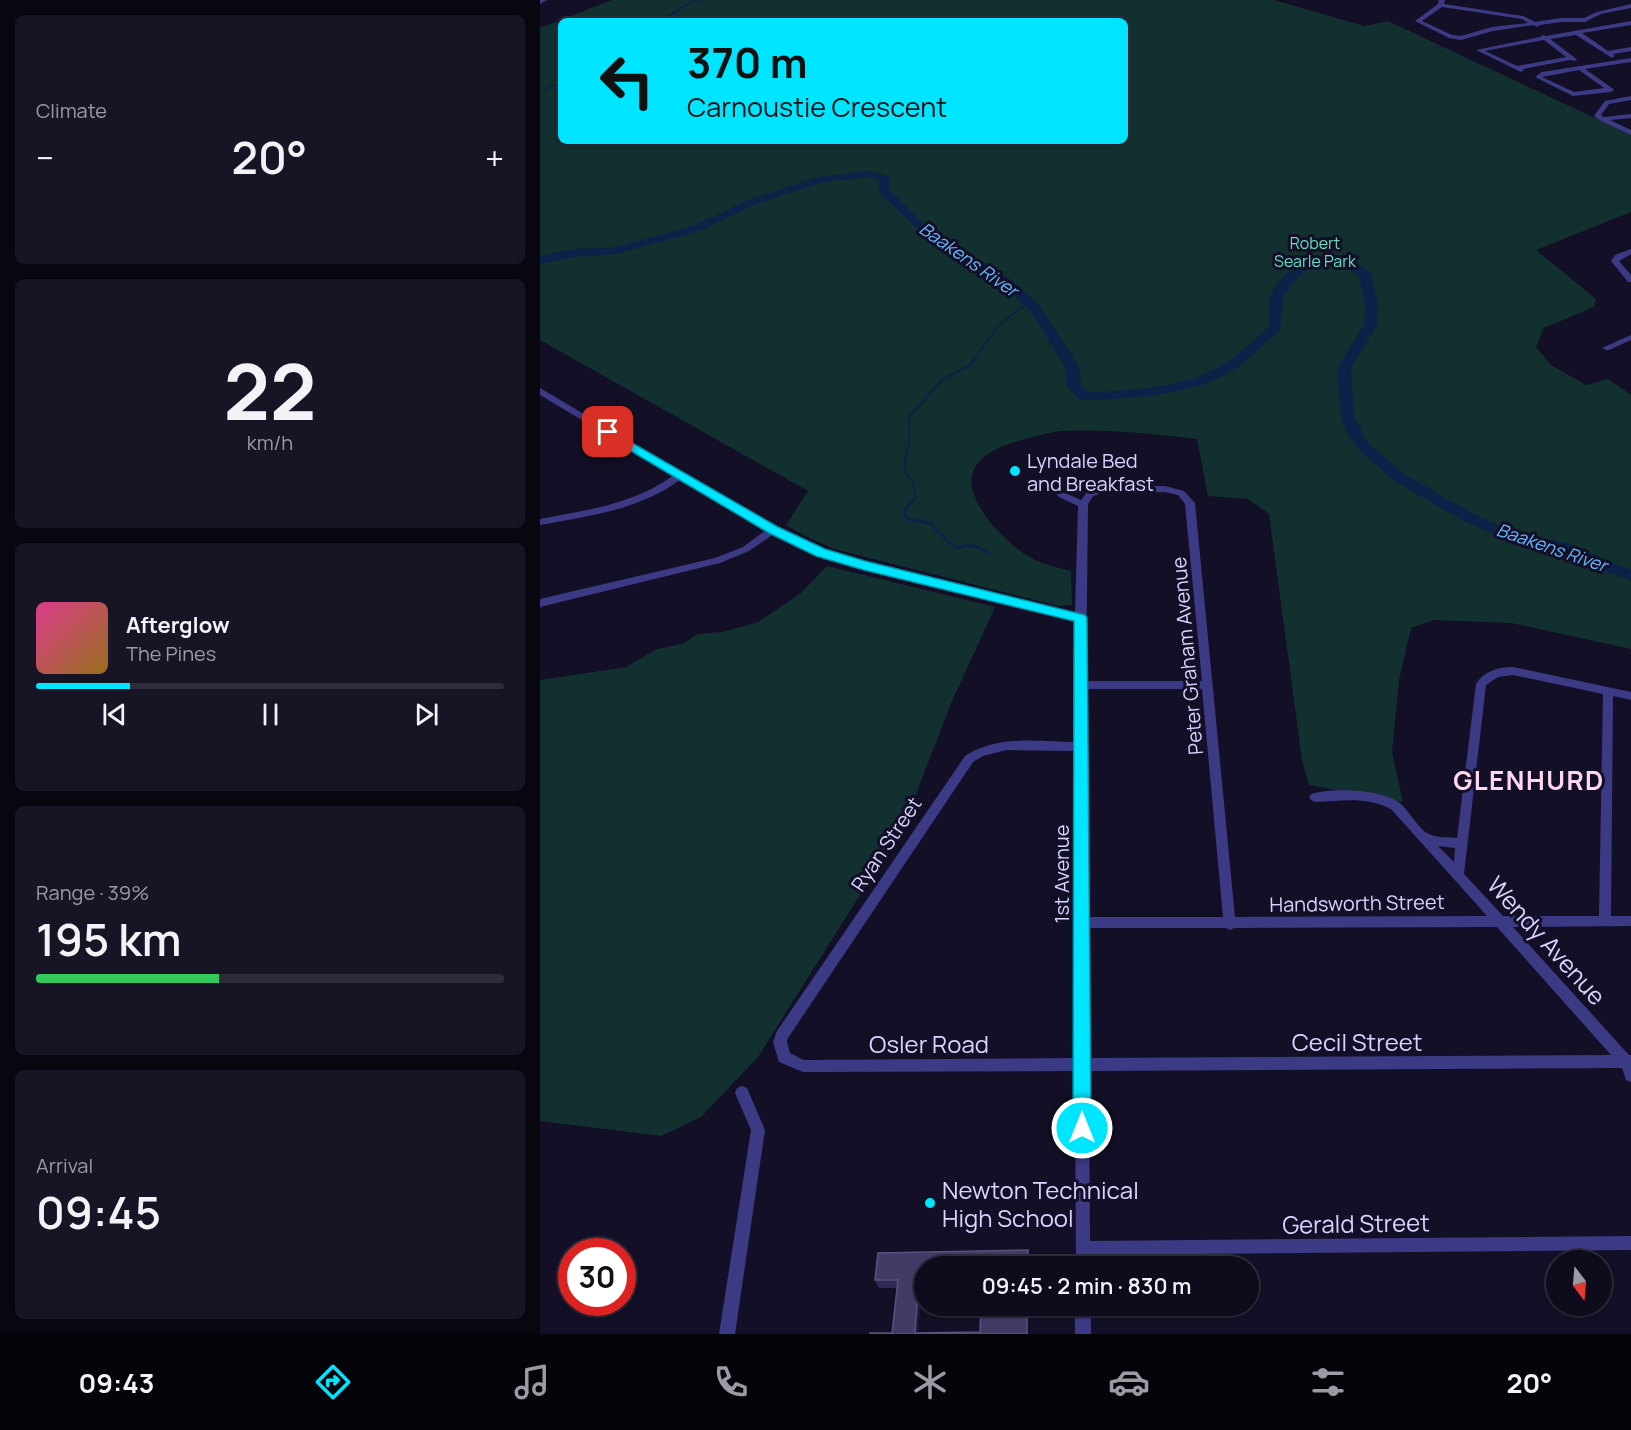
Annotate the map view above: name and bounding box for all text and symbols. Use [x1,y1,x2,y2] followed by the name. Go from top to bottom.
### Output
[687,33,808,91] text: 370 m
[588,42,666,120] icon: left
[687,88,947,125] text: Carnoustie Crescent
[36,97,107,124] text: Climate
[232,126,307,188] text: 20°
[36,135,54,180] text: −
[485,135,504,180] text: +
[915,216,1025,303] water label: Baakens River
[1274,232,1357,272] park label: Robert Searle Park
[224,337,316,443] text: 22
[582,406,633,457] pin
[591,415,624,448] icon: arrive
[247,429,293,456] text: km/h
[1027,447,1154,497] place label: Lyndale Bed and Breakfast
[1008,464,1022,478] marker: Lyndale Bed and Breakfast
[1494,517,1613,578] water label: Baakens River
[1165,556,1209,756] street label: Peter Graham Avenue
[126,610,230,640] text: Afterglow
[126,640,216,667] text: The Pines
[98,698,131,731] icon: previous
[254,698,287,731] icon: pause
[410,698,443,731] icon: next
[1453,762,1605,798] district label: GLENHURD
[844,791,928,897] street label: Ryan Street
[1048,825,1075,923] street label: 1st Avenue
[1480,869,1614,1011] street label: Wendy Avenue
[36,879,149,906] text: Range · 39%
[1269,888,1445,918] street label: Handsworth Street
[36,908,182,970] text: 195 km
[1292,1025,1422,1058] street label: Cecil Street
[869,1027,989,1060] street label: Osler Road
[1050,1096,1114,1160] position arrow
[36,1152,93,1179] text: Arrival
[942,1173,1139,1234] place label: Newton Technical High School
[36,1181,161,1243] text: 09:45
[923,1196,937,1210] marker: Newton Technical High School
[1282,1205,1430,1241] street label: Gerald Street
[558,1238,636,1316] speed limit sign: 30
[1546,1250,1612,1316] north arrow
[1546,1250,1612,1316] map controls
[982,1271,1191,1301] text: 09:45 · 2 min · 830 m
[312,1361,354,1403] icon: directions
[511,1361,553,1403] icon: music
[710,1361,752,1403] icon: phone
[909,1361,951,1403] icon: climate
[1108,1361,1150,1403] icon: car
[1307,1361,1349,1403] icon: filters
[79,1364,155,1401] text: 09:43
[1506,1364,1552,1401] text: 20°

